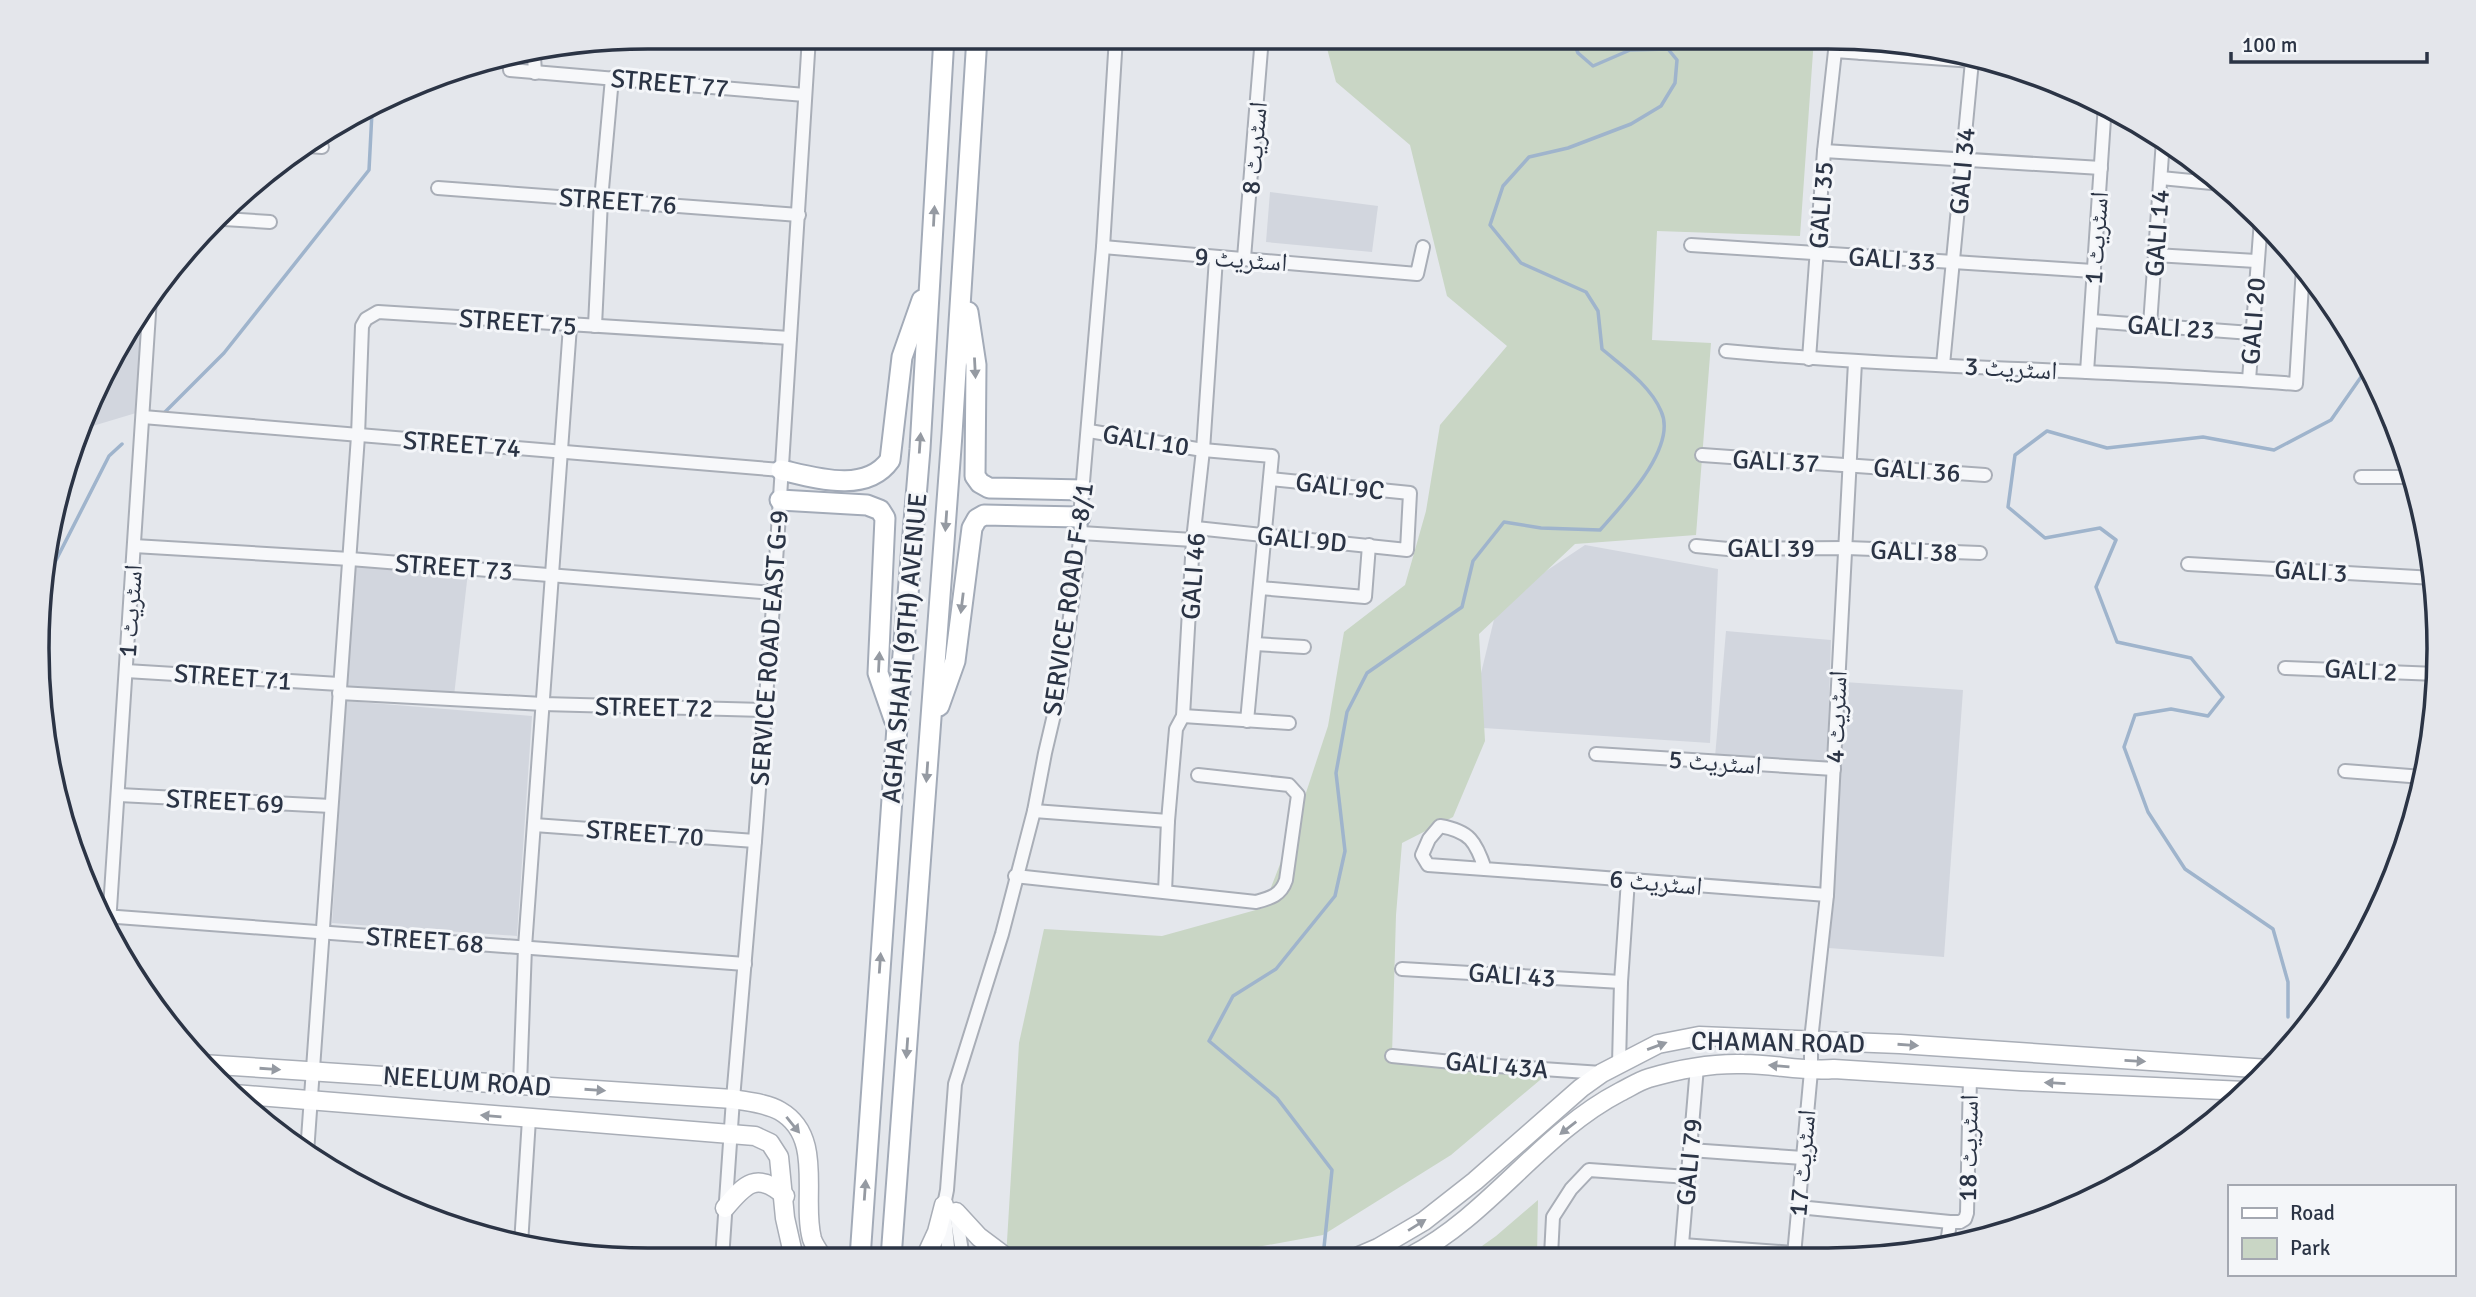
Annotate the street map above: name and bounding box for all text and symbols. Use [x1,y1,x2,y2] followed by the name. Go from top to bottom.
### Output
[2231,21,2427,65] scale bar
[2242,32,2297,58] text: 100 m
[610,63,730,105] street label: STREET 77
[1235,100,1275,196] street label: اسٹریٹ 8
[1943,126,1983,216] street label: GALI 34
[1803,160,1841,250] street label: GALI 35
[558,182,678,222] street label: STREET 76
[2139,188,2177,278] street label: GALI 14
[2078,191,2116,286] street label: اسٹریٹ 1
[928,205,939,227] one-way arrow
[1193,241,1288,279] street label: اسٹریٹ 9
[1847,241,1937,279] street label: GALI 33
[2235,276,2273,366] street label: GALI 20
[458,303,578,343] street label: STREET 75
[2126,309,2216,347] street label: GALI 23
[1964,351,2058,387] street label: اسٹریٹ 3
[970,357,981,379] one-way arrow
[1100,418,1191,464] street label: GALI 10
[402,425,522,465] street label: STREET 74
[915,432,926,454] one-way arrow
[1731,444,1820,480] street label: GALI 37
[1872,452,1962,490] street label: GALI 36
[1294,466,1386,508] street label: GALI 9C
[1037,480,1101,718] street label: SERVICE ROAD F-8/1
[875,492,935,805] street label: AGHA SHAHI (9TH) AVENUE
[744,509,796,787] street label: SERVICE ROAD EAST G-9
[940,510,951,532] one-way arrow
[1256,520,1348,560] street label: GALI 9D
[1175,531,1213,621] street label: GALI 46
[1727,533,1815,565] street label: GALI 39
[1870,534,1958,570] street label: GALI 38
[394,548,514,588] street label: STREET 73
[2273,554,2348,590] street label: GALI 3
[112,564,150,659] street label: اسٹریٹ 1
[956,592,967,614] one-way arrow
[874,650,885,672] one-way arrow
[2323,653,2398,689] street label: GALI 2
[173,658,293,698] street label: STREET 71
[1819,670,1855,764] street label: اسٹریٹ 4
[595,691,713,725] street label: STREET 72
[1667,744,1762,782] street label: اسٹریٹ 5
[921,761,932,783] one-way arrow
[165,783,285,821] street label: STREET 69
[585,814,705,854] street label: STREET 70
[1608,863,1704,903] street label: اسٹریٹ 6
[365,921,485,961] street label: STREET 68
[875,952,886,974] one-way arrow
[1467,957,1557,995] street label: GALI 43
[1691,1025,1865,1061] street label: CHAMAN ROAD
[901,1037,912,1059] one-way arrow
[1647,1040,1668,1051] one-way arrow
[1897,1040,1919,1051] one-way arrow
[1444,1046,1550,1086] street label: GALI 43A
[2124,1056,2146,1067] one-way arrow
[382,1060,552,1104] street label: NEELUM ROAD
[1768,1060,1790,1071] one-way arrow
[259,1063,281,1074] one-way arrow
[2043,1077,2065,1088] one-way arrow
[584,1085,606,1096] one-way arrow
[1952,1094,1986,1202] street label: اسٹریٹ 18
[1782,1108,1824,1218] street label: اسٹریٹ 17
[480,1110,502,1121] one-way arrow
[785,1116,800,1133] one-way arrow
[1670,1117,1710,1207] street label: GALI 79
[1559,1120,1577,1135] one-way arrow
[860,1179,871,1201] one-way arrow
[2228,1185,2455,1276] legend
[2290,1200,2335,1226] text: Road
[1408,1218,1427,1231] one-way arrow
[2290,1235,2331,1261] text: Park

